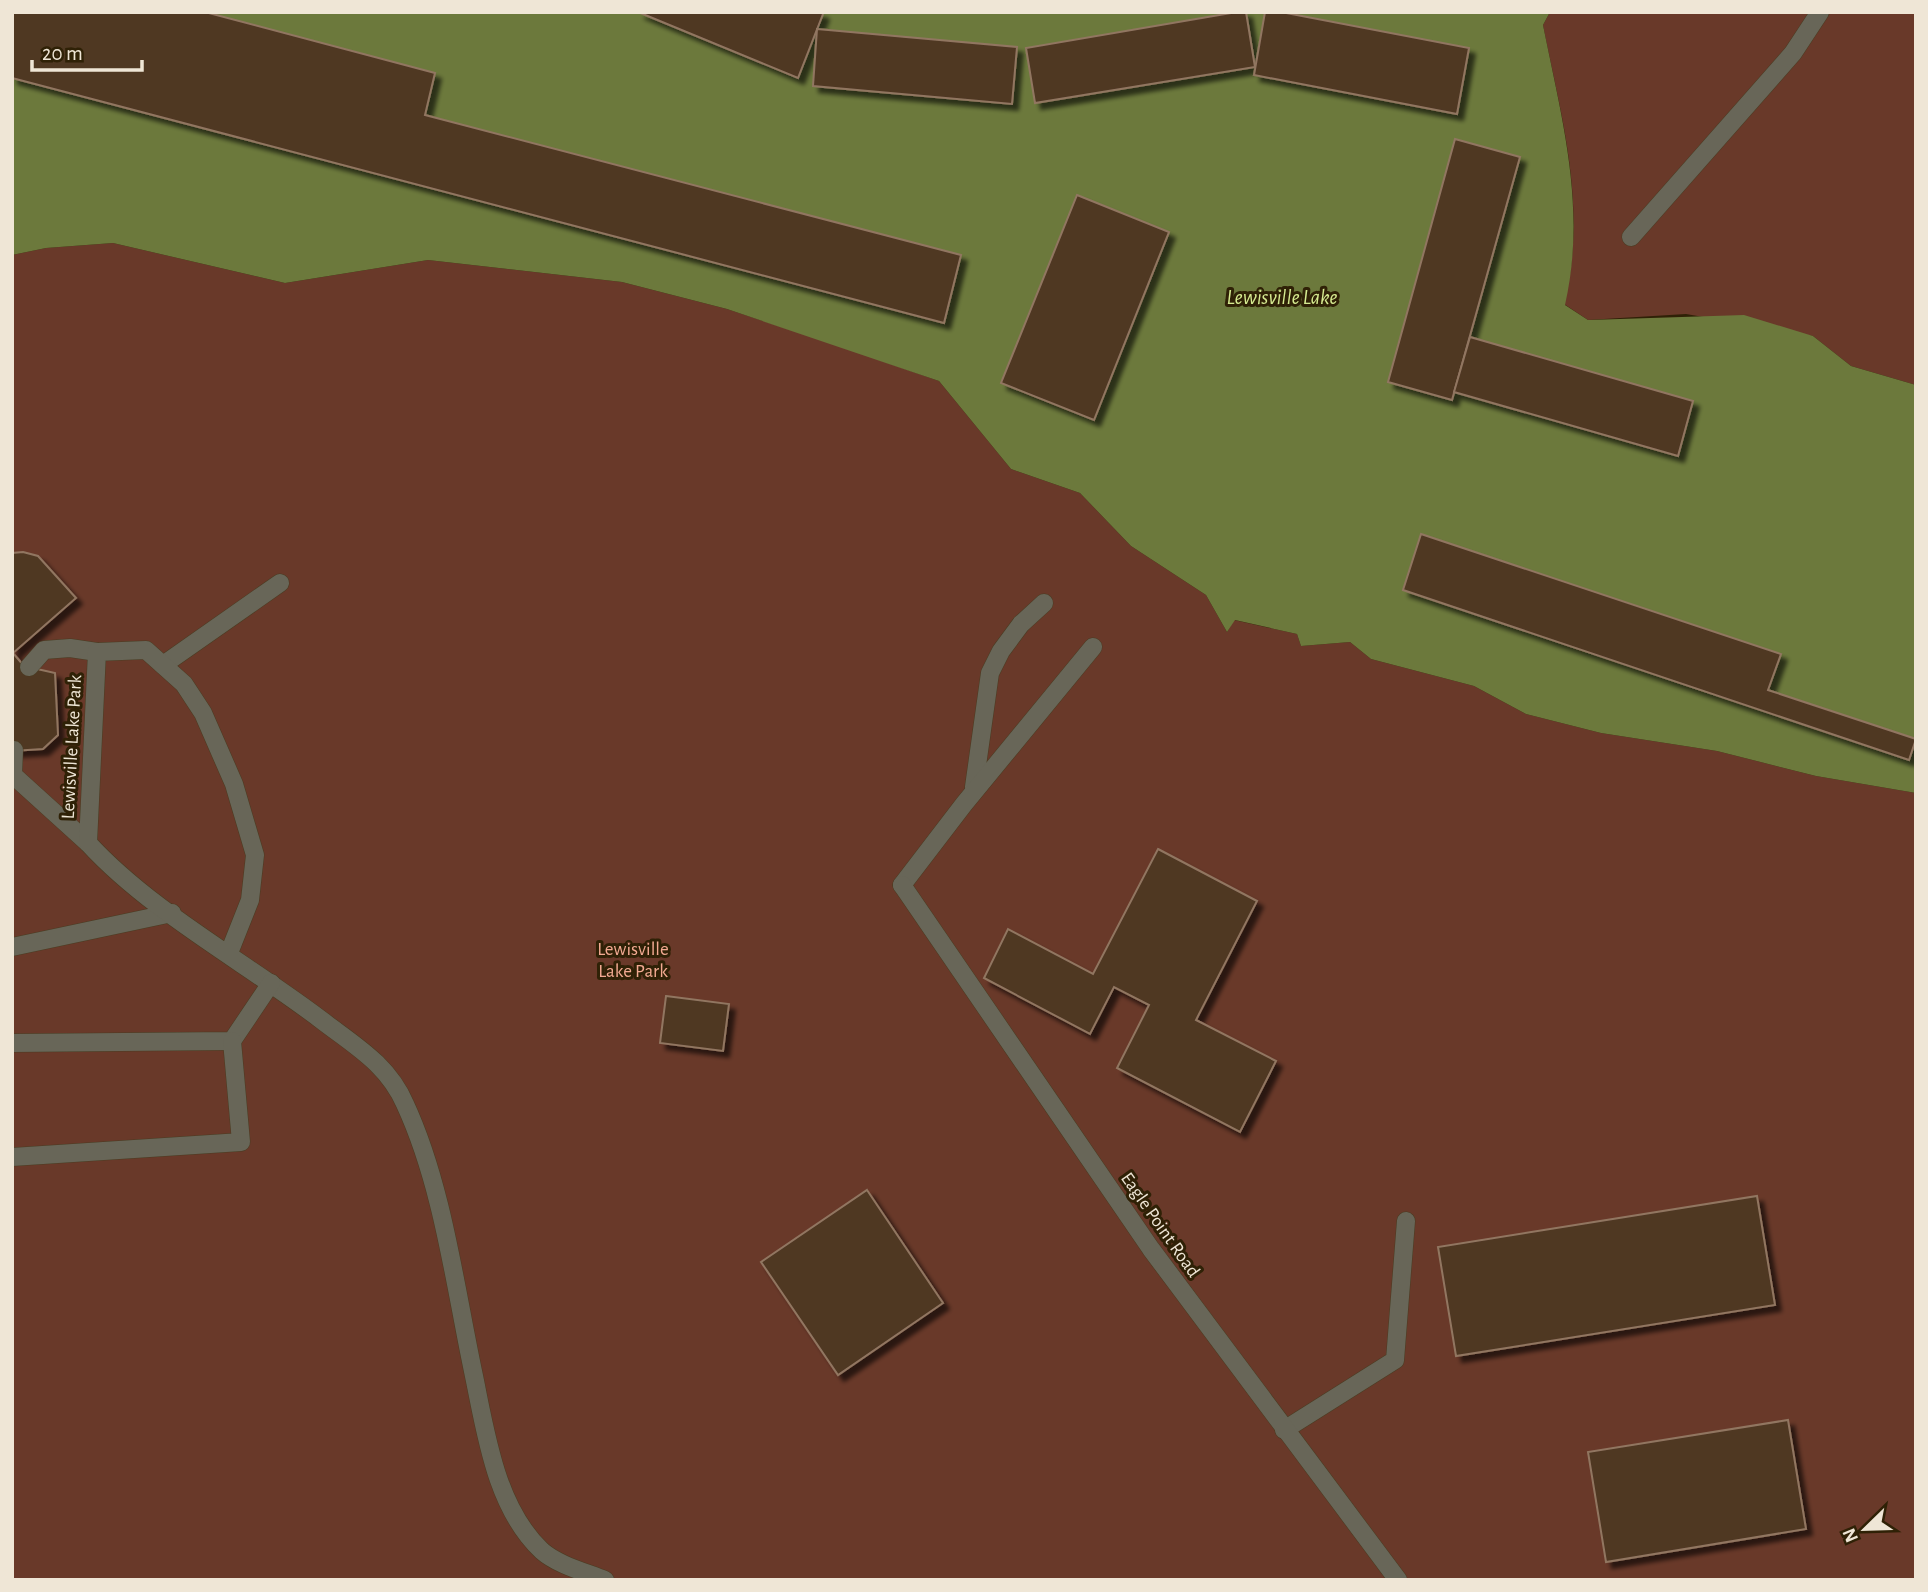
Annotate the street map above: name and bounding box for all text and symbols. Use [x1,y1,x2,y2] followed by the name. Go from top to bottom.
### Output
[32,28,142,72] scale bar
[42,43,83,64] text: 20 m
[1227,287,1338,308] water label: Lewisville Lake
[59,674,85,820] street label: Lewisville Lake Park
[597,940,669,981] park label: Lewisville Lake Park
[1117,1169,1203,1281] street label: Eagle Point Road
[1830,1494,1900,1564] north arrow
[1839,1525,1862,1545] text: N

